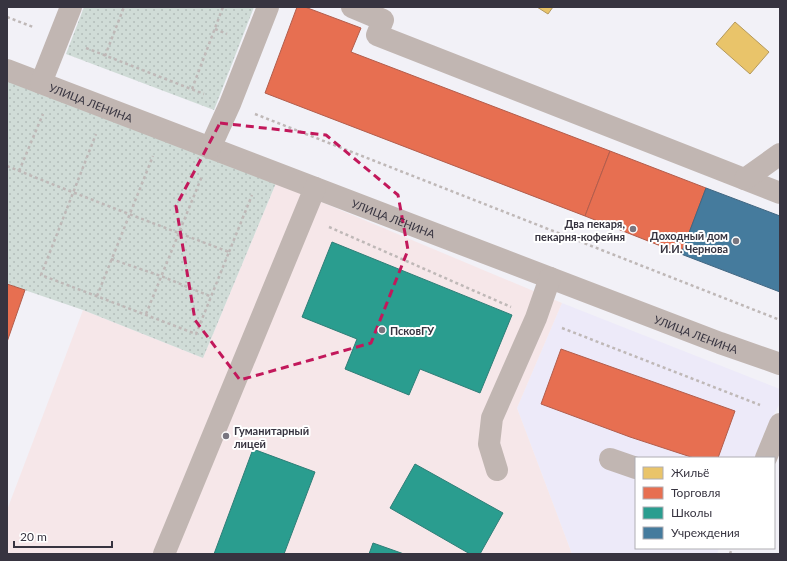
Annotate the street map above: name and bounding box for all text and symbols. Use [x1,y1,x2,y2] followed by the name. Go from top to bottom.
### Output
[47,80,135,124] street label: УЛИЦА ЛЕНИНА
[350,196,438,240] street label: УЛИЦА ЛЕНИНА
[535,217,625,243] place label: Два пекаря, пекарня-кофейня
[628,224,638,234] marker: Два пекаря, пекарня-кофейня
[650,229,728,255] place label: Доходный дом И.И. Чернова
[731,236,741,246] marker: Доходный дом И.И. Чернова
[653,312,740,356] street label: УЛИЦА ЛЕНИНА
[390,324,435,337] place label: ПсковГУ
[377,325,387,335] marker: ПсковГУ
[234,424,309,450] place label: Гуманитарный лицей
[221,431,231,441] marker: Гуманитарный лицей
[635,457,775,549] legend
[671,465,709,480] text: Жильё
[671,485,721,500] text: Торговля
[671,505,712,520] text: Школы
[14,523,112,549] scale bar
[671,525,740,540] text: Учреждения
[20,529,47,544] text: 20 m

